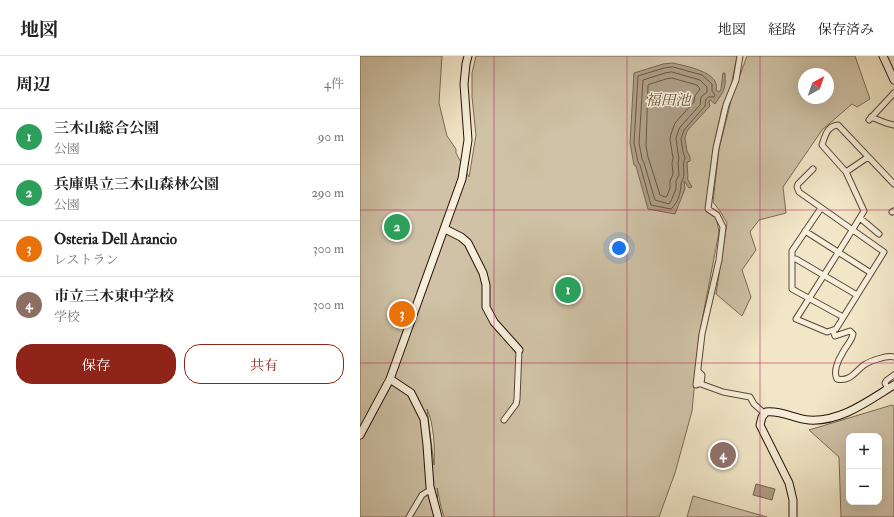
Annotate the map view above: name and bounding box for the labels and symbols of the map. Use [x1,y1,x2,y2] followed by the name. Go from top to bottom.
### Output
[798,68,834,104] north arrow
[645,91,692,110] water label: 福田池
[384,212,410,242] pin: 2
[609,238,629,258] your location
[555,275,581,305] pin: 1
[389,299,415,329] pin: 3
[710,440,736,470] pin: 4

